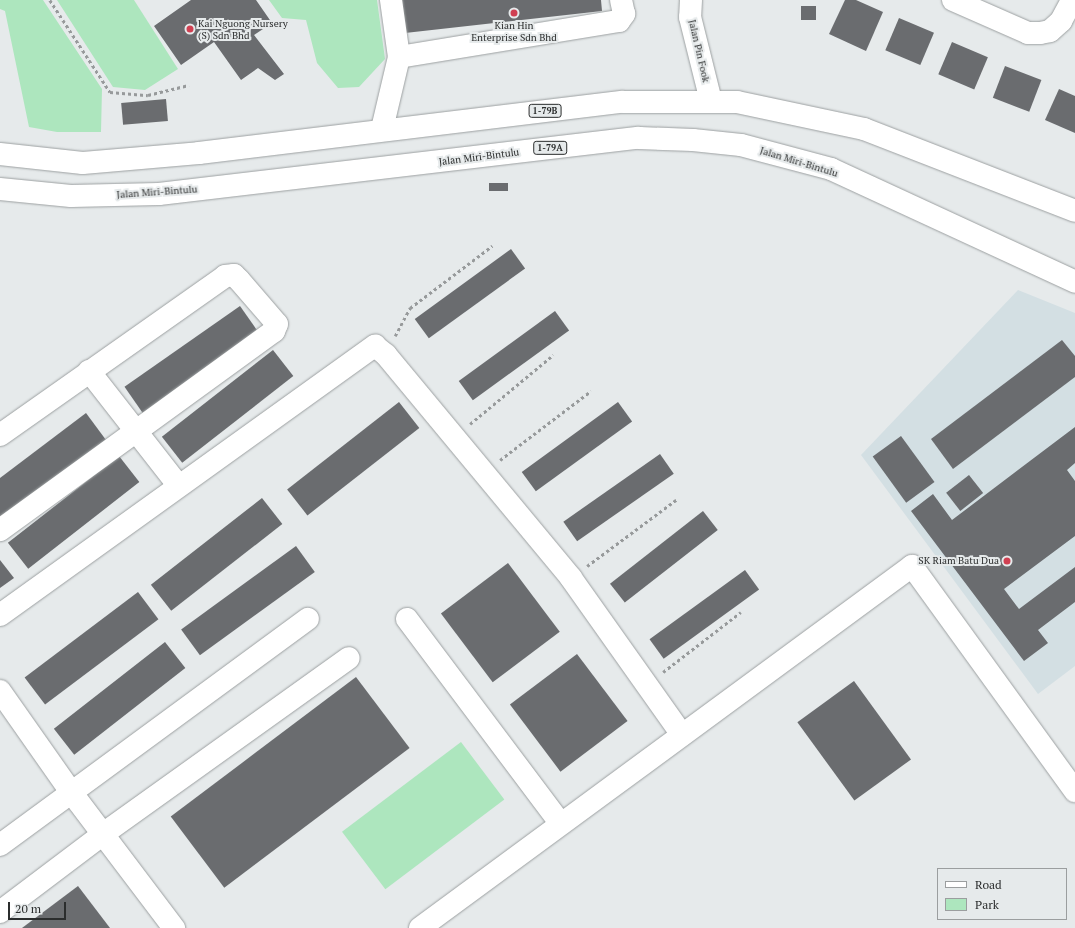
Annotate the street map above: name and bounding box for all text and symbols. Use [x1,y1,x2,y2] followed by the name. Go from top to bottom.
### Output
[509,8,519,18] marker: Kian Hin Enterprise Sdn Bhd
[198,17,288,40] place label: Kai Nguong Nursery (S) Sdn Bhd
[471,19,557,42] place label: Kian Hin Enterprise Sdn Bhd
[686,19,712,83] street label: Jalan Pin Fook
[185,24,195,34] marker: Kai Nguong Nursery (S) Sdn Bhd
[528,104,562,118] road number: 1-79B
[533,141,567,155] road number: 1-79A
[759,144,839,180] street label: Jalan Miri-Bintulu
[438,146,520,168] street label: Jalan Miri-Bintulu
[116,183,198,201] street label: Jalan Miri-Bintulu
[918,555,999,567] place label: SK Riam Batu Dua
[1002,556,1012,566] marker: SK Riam Batu Dua
[937,868,1067,920] legend
[975,877,1002,892] text: Road
[10,894,68,920] scale bar
[975,897,999,912] text: Park
[15,901,41,916] text: 20 m

